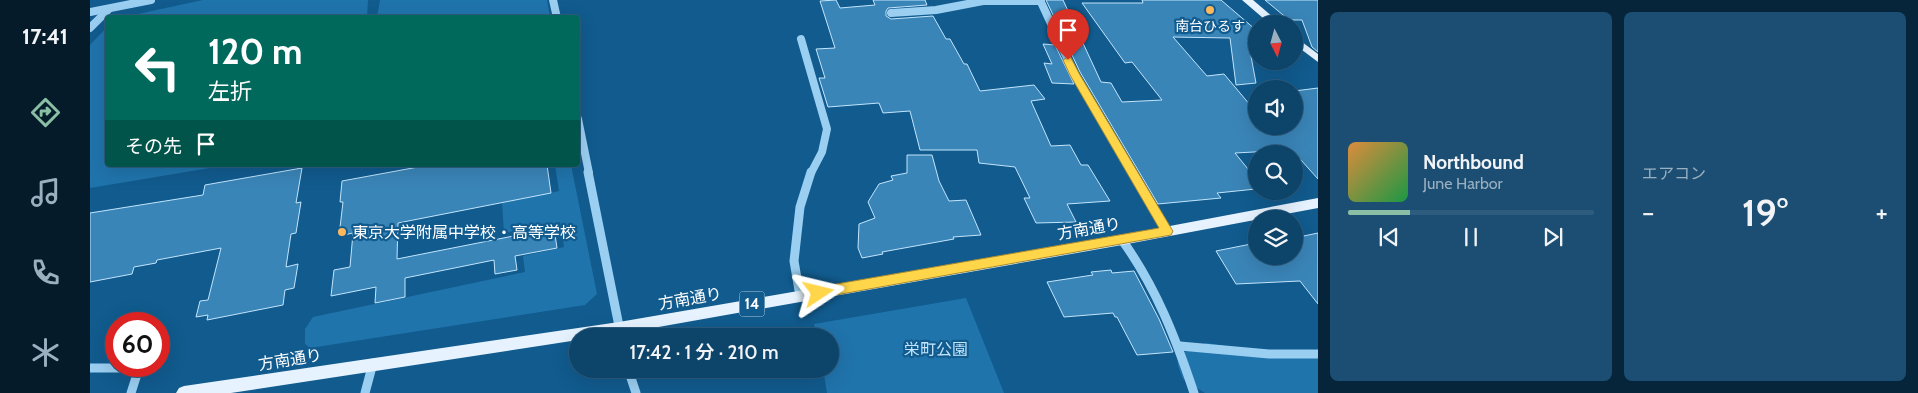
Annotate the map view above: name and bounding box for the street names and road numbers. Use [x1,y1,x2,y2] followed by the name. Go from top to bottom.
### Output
[1056,214,1122,243] street label: 方南通り
[657,284,723,313] street label: 方南通り
[740,292,764,316] road number: 14
[257,345,323,374] street label: 方南通り

